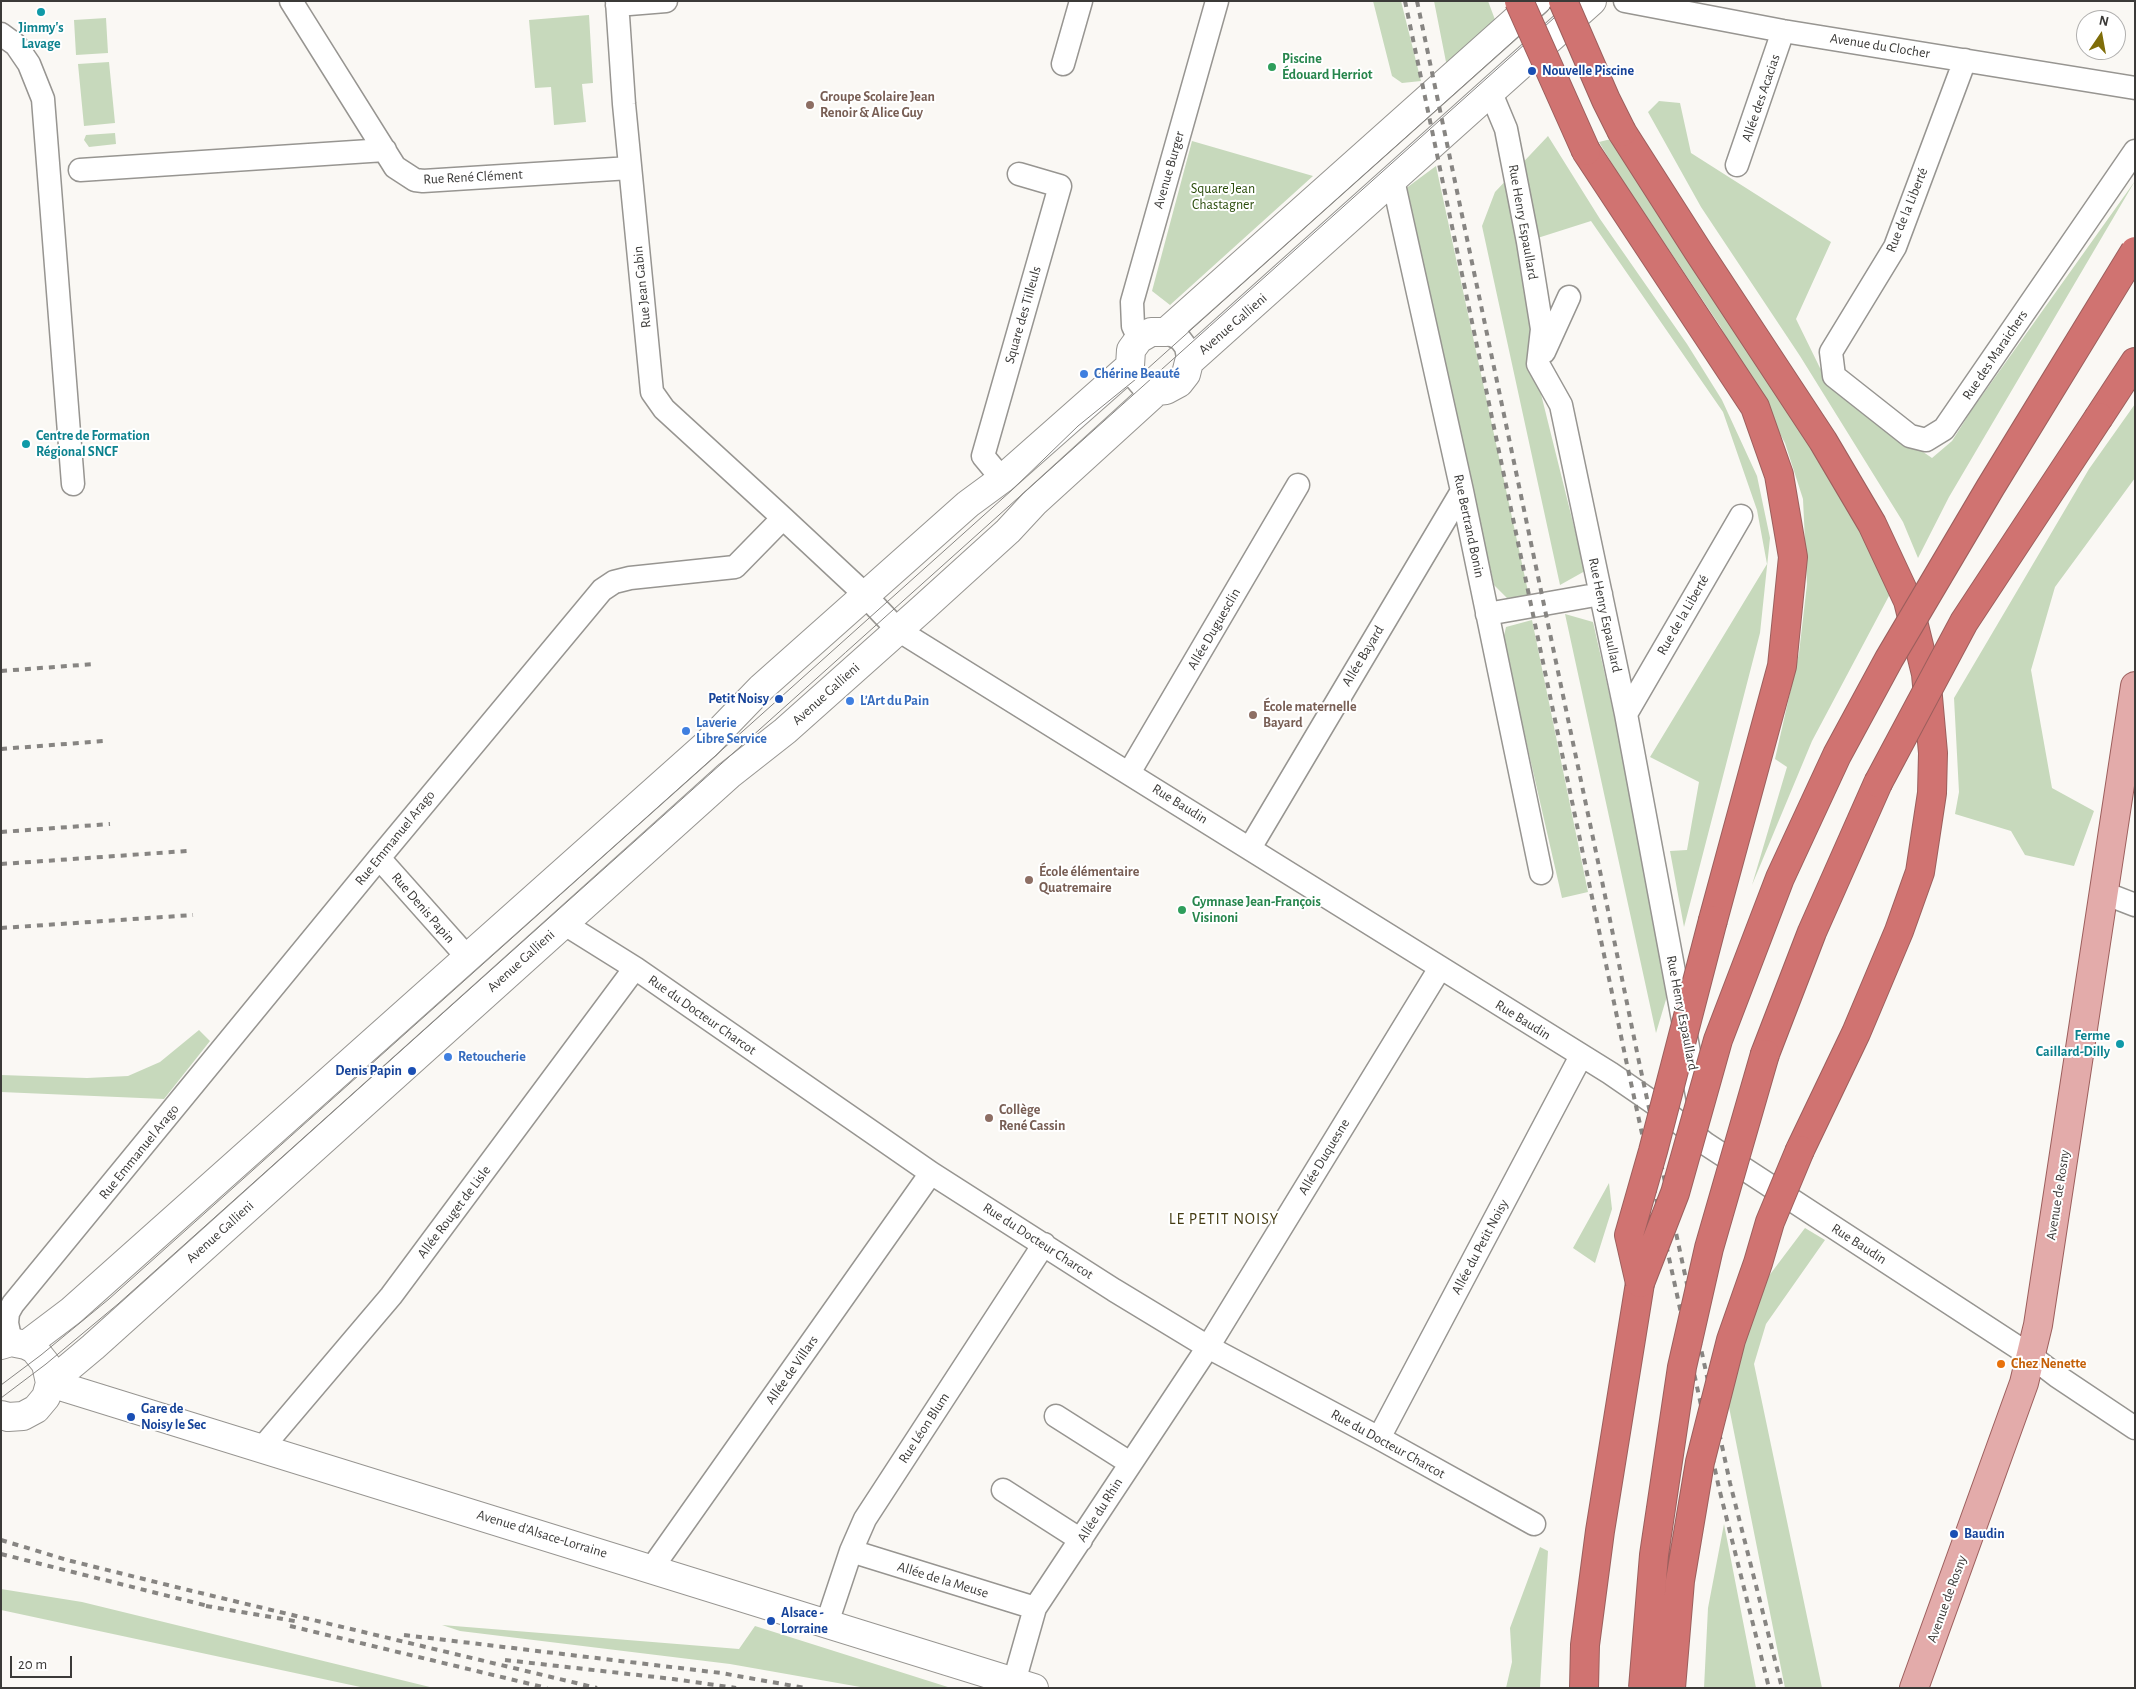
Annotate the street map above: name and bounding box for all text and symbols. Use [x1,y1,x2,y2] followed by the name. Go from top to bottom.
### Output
[35,6,47,18] marker: Jimmy's Lavage
[2076,10,2126,60] north arrow
[2098,13,2110,29] text: N
[18,20,64,52] place label: Jimmy's Lavage
[1829,30,1931,62] street label: Avenue du Clocher
[1282,51,1373,84] place label: Piscine Édouard Herriot
[1738,52,1784,144] street label: Allée des Acacias
[1266,61,1278,73] marker: Piscine Édouard Herriot
[1542,63,1634,79] place label: Nouvelle Piscine
[1526,65,1538,77] marker: Nouvelle Piscine
[820,89,935,121] place label: Groupe Scolaire Jean Renoir & Alice Guy
[804,99,816,111] marker: Groupe Scolaire Jean Renoir & Alice Guy
[1150,129,1188,211] street label: Avenue Burger
[1505,163,1541,281] street label: Rue Henry Espaullard
[1882,165,1932,255] street label: Rue de la Liberté
[423,166,523,188] street label: Rue René Clément
[1191,181,1255,213] park label: Square Jean Chastagner
[629,245,655,329] street label: Rue Jean Gabin
[1001,264,1045,366] street label: Square des Tilleuls
[1195,290,1271,358] street label: Avenue Gallieni
[1959,307,2031,403] street label: Rue des Maraichers
[1094,366,1180,382] place label: Chérine Beauté
[1078,368,1090,380] marker: Chérine Beauté
[36,428,150,461] place label: Centre de Formation Régional SNCF
[20,438,32,450] marker: Centre de Formation Régional SNCF
[1450,473,1488,579] street label: Rue Bertrand Bonin
[1585,556,1625,674] street label: Rue Henry Espaullard
[1653,572,1713,658] street label: Rue de la Liberté
[1184,585,1244,673] street label: Allée Duguesclin
[1338,623,1388,689] street label: Allée Bayard
[789,659,863,729] street label: Avenue Gallieni
[708,691,769,707] place label: Petit Noisy
[773,693,785,705] marker: Petit Noisy
[860,693,929,709] place label: L’Art du Pain
[844,695,856,707] marker: L’Art du Pain
[1263,699,1357,732] place label: École maternelle Bayard
[1247,709,1259,721] marker: École maternelle Bayard
[696,715,767,748] place label: Laverie Libre Service
[680,725,692,737] marker: Laverie Libre Service
[1149,780,1211,828] street label: Rue Baudin
[351,787,439,889] street label: Rue Emmanuel Arago
[1039,864,1139,896] place label: École élémentaire Quatremaire
[388,869,458,947] street label: Rue Denis Papin
[1023,874,1035,886] marker: École élémentaire Quatremaire
[1192,894,1321,926] place label: Gymnase Jean-François Visinoni
[1176,904,1188,916] marker: Gymnase Jean-François Visinoni
[484,926,558,996] street label: Avenue Gallieni
[1663,954,1701,1072] street label: Rue Henry Espaullard
[645,971,759,1059] street label: Rue du Docteur Charcot
[1492,996,1554,1044] street label: Rue Baudin
[2036,1028,2110,1060] place label: Ferme Caillard-Dilly
[2114,1038,2126,1050] marker: Ferme Caillard-Dilly
[458,1049,526,1065] place label: Retoucherie
[442,1051,454,1063] marker: Retoucherie
[335,1063,402,1079] place label: Denis Papin
[406,1065,418,1077] marker: Denis Papin
[95,1101,183,1203] street label: Rue Emmanuel Arago
[999,1102,1065,1134] place label: Collège René Cassin
[983,1112,995,1124] marker: Collège René Cassin
[1295,1116,1353,1198] street label: Allée Duquesne
[2043,1149,2073,1241] street label: Avenue de Rosny
[414,1162,494,1262] street label: Allée Rouget de Lisle
[183,1197,257,1267] street label: Avenue Gallieni
[1448,1197,1512,1297] street label: Allée du Petit Noisy
[980,1199,1096,1283] street label: Rue du Docteur Charcot
[1167,1209,1281,1229] district label: LE PETIT NOISY
[1828,1220,1890,1268] street label: Rue Baudin
[762,1332,822,1408] street label: Allée de Villars
[2011,1356,2086,1372] place label: Chez Nenette
[1995,1358,2007,1370] marker: Chez Nenette
[895,1389,953,1467] street label: Rue Léon Blum
[141,1401,206,1434] place label: Gare de Noisy le Sec
[1328,1406,1448,1482] street label: Rue du Docteur Charcot
[125,1411,137,1423] marker: Gare de Noisy le Sec
[1074,1475,1126,1545] street label: Allée du Rhin
[475,1506,609,1562] street label: Avenue d'Alsace-Lorraine
[1964,1526,2005,1542] place label: Baudin
[1948,1528,1960,1540] marker: Baudin
[1923,1553,1971,1645] street label: Avenue de Rosny
[895,1558,991,1602] street label: Allée de la Meuse
[781,1605,828,1638] place label: Alsace - Lorraine
[765,1615,777,1627] marker: Alsace - Lorraine
[12,1646,75,1678] scale bar
[18,1657,47,1672] text: 20 m

